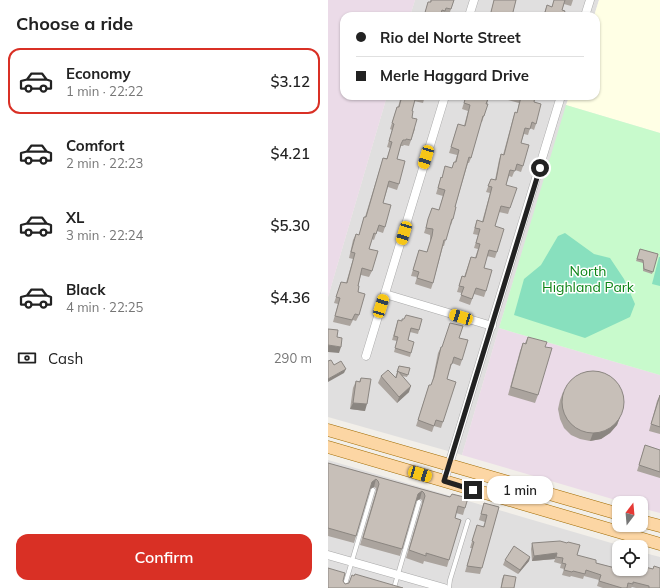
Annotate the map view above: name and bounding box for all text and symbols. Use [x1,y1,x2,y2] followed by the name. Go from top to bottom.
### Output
[16,12,133,35] text: Choose a ride
[380,28,521,47] text: Rio del Norte Street
[18,63,54,99] icon: car
[66,64,131,83] text: Economy
[380,66,529,85] text: Merle Haggard Drive
[270,72,310,91] text: $3.12
[66,83,143,99] text: 1 min · 22:22
[18,135,54,171] icon: car
[66,136,124,155] text: Comfort
[270,144,310,163] text: $4.21
[417,144,435,170] car
[66,155,143,171] text: 2 min · 22:23
[531,159,549,177] route start
[18,207,54,243] icon: car
[66,208,84,227] text: XL
[270,216,310,235] text: $5.30
[395,220,413,246] car
[66,227,143,243] text: 3 min · 22:24
[542,262,635,296] park label: North Highland Park
[18,279,54,315] icon: car
[66,280,105,299] text: Black
[270,288,310,307] text: $4.36
[372,293,390,319] car
[66,299,143,315] text: 4 min · 22:25
[448,308,474,326] car
[16,347,38,369] icon: cash
[48,349,83,368] text: Cash
[274,350,312,366] text: 290 m
[407,465,433,483] car
[487,476,553,504] callout: 1 min
[464,481,482,499] route end
[503,482,537,498] text: 1 min
[612,496,648,532] north arrow
[612,496,648,576] map controls
[16,534,312,580] button: Confirm
[612,540,648,576] button: locate

